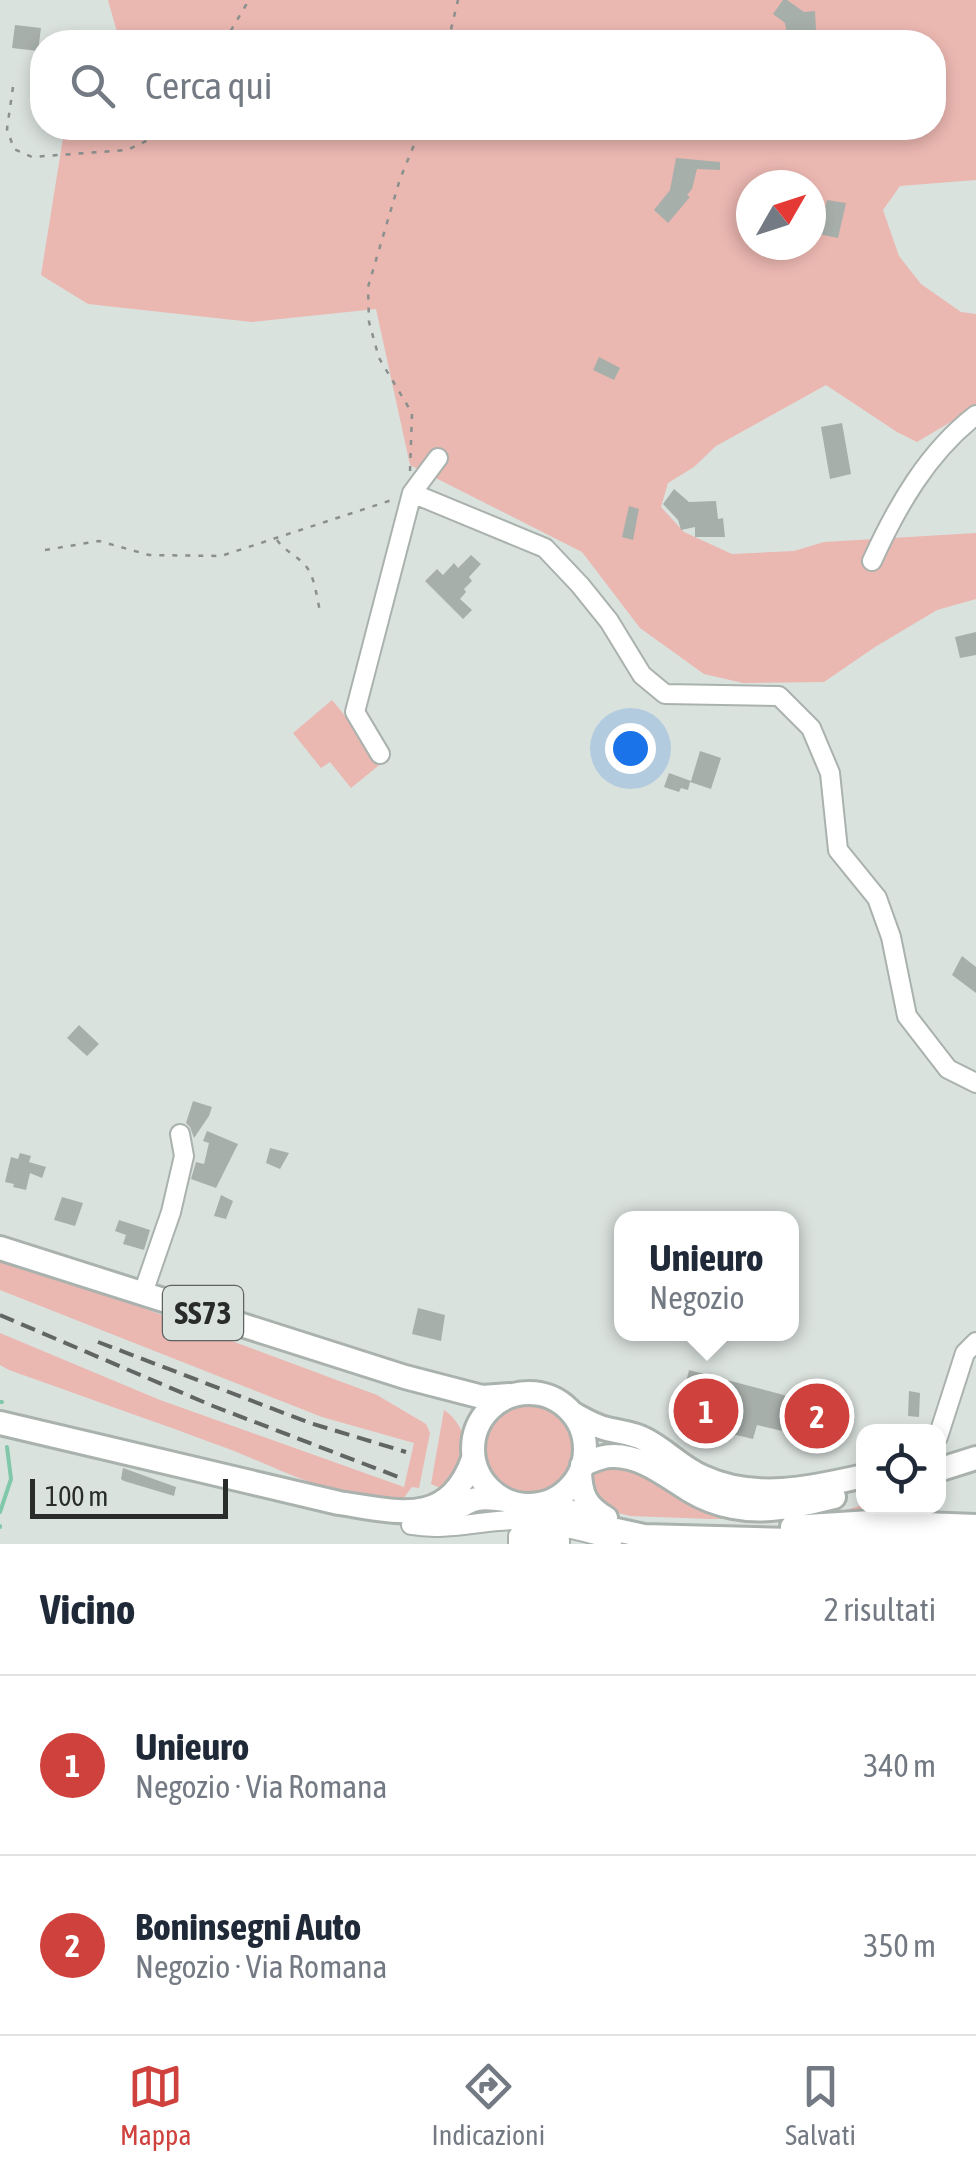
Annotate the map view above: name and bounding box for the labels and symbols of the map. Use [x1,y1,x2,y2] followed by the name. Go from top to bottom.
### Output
[736,170,826,260] north arrow
[605,723,656,774] your location
[163,1286,243,1340] road number: SS73
[674,1374,738,1448] pin: 1
[784,1378,850,1454] pin: 2
[30,1474,228,1518] scale bar

